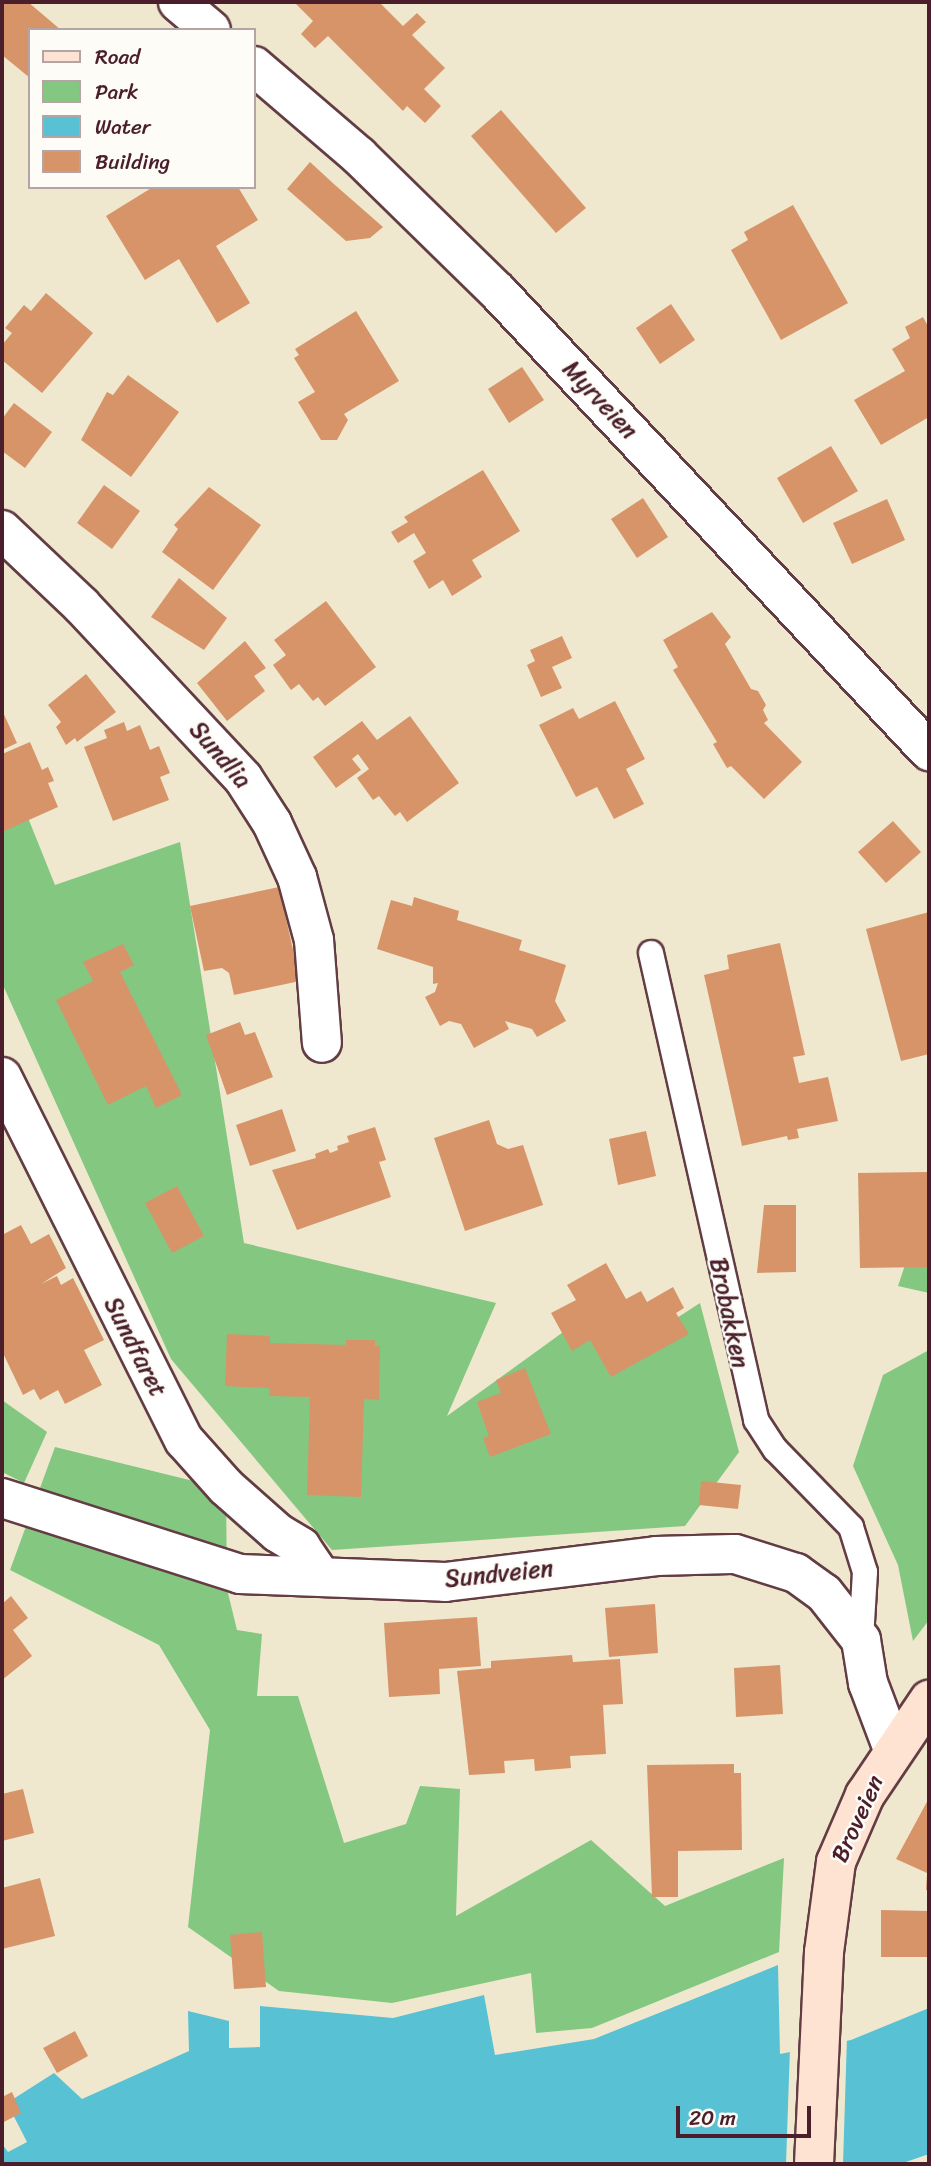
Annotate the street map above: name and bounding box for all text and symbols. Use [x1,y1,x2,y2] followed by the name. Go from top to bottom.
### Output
[28,28,256,189] legend
[95,38,140,76] text: Road
[95,73,138,111] text: Park
[95,108,150,146] text: Water
[95,143,170,181] text: Building
[557,355,643,445] street label: Myrveien
[183,716,257,794] street label: Sundlia
[703,1255,755,1371] street label: Brobakken
[98,1292,172,1402] street label: Sundfaret
[443,1554,555,1594] street label: Sundveien
[825,1771,891,1867] street label: Broveien
[679,2092,814,2136] scale bar
[689,2099,736,2137] text: 20 m

